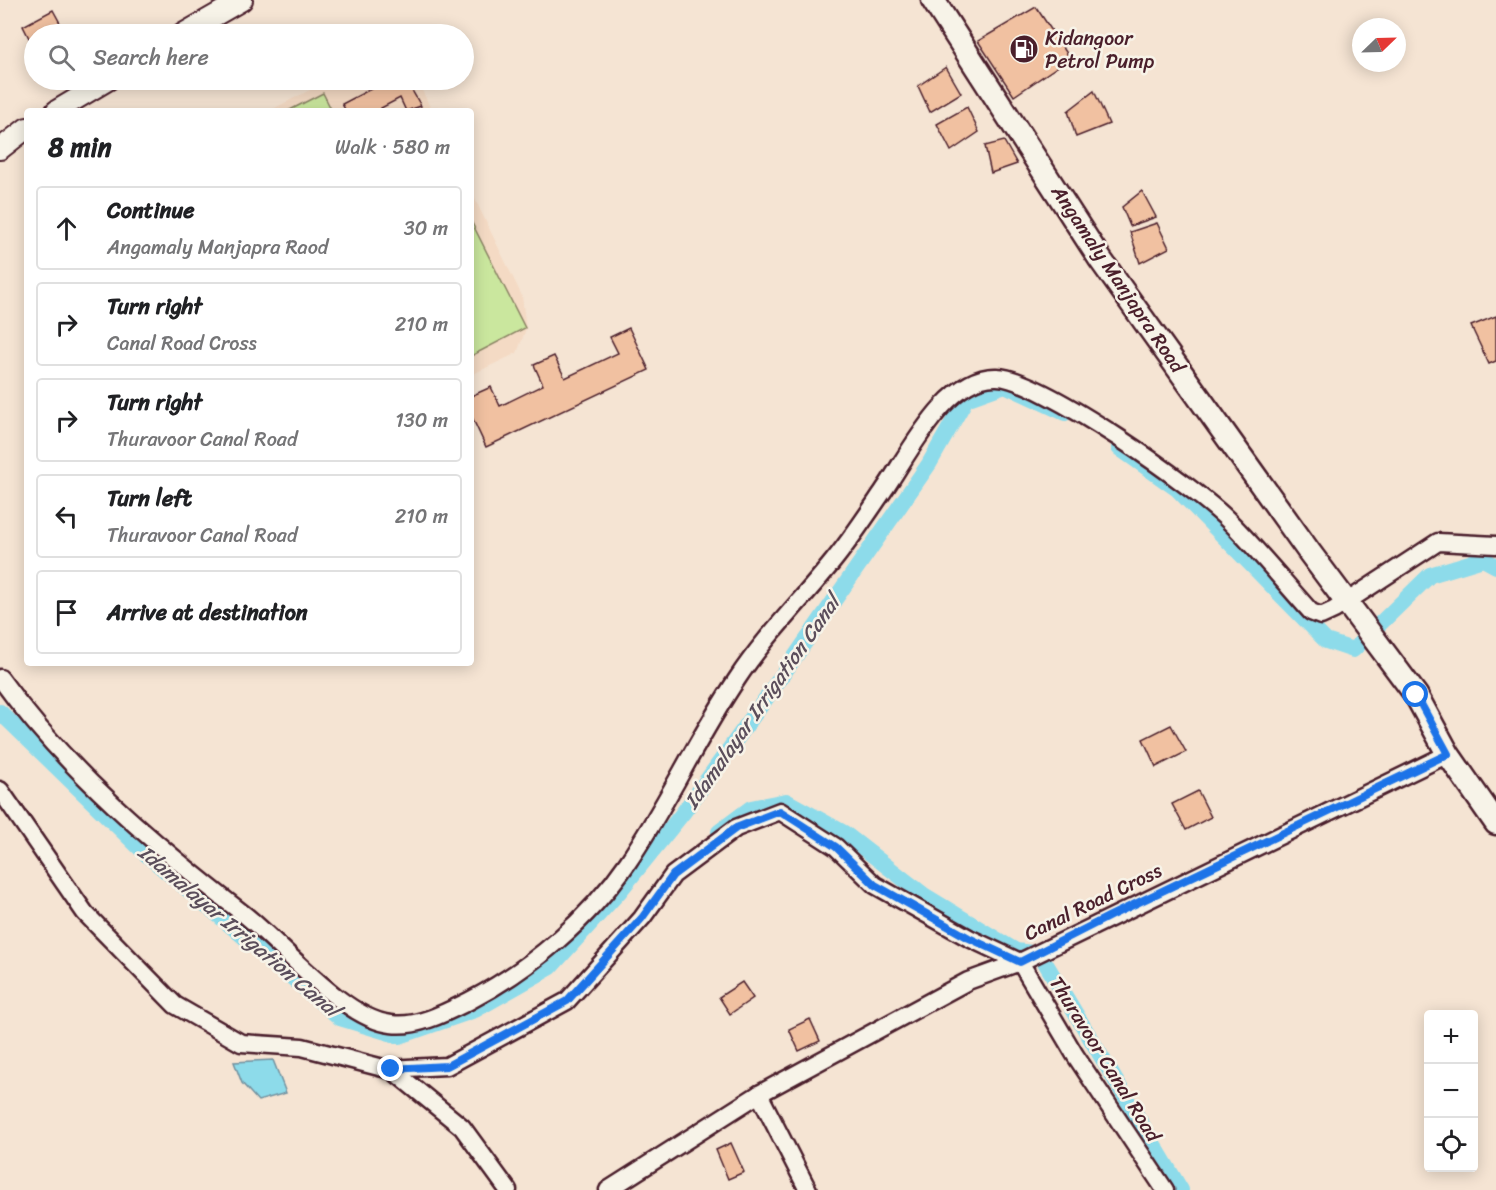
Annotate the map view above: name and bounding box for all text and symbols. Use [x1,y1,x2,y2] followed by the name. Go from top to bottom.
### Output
[1352,18,1406,72] north arrow
[1045,21,1155,79] place label: Kidangoor Petrol Pump
[24,24,474,90] search box
[1008,33,1040,65] fuel station icon: Kidangoor Petrol Pump
[93,38,209,77] text: Search here
[45,41,78,74] icon: search
[48,124,112,170] text: 8 min
[335,130,450,165] text: Walk · 580 m
[1041,177,1195,382] street label: Angamaly Manjapra Road
[107,191,195,230] text: Continue
[404,211,448,246] text: 30 m
[50,212,83,245] icon: ahead
[107,230,328,265] text: Angamaly Manjapra Raod
[107,287,202,326] text: Turn right
[395,307,448,342] text: 210 m
[50,308,83,341] icon: right
[107,326,257,361] text: Canal Road Cross
[107,383,202,422] text: Turn right
[395,403,448,438] text: 130 m
[50,404,83,437] icon: right
[107,422,297,457] text: Thuravoor Canal Road
[107,479,192,518] text: Turn left
[395,499,448,534] text: 210 m
[50,500,83,533] icon: left
[107,518,297,553] text: Thuravoor Canal Road
[673,583,853,818] water label: Idamalayar Irrigation Canal
[107,593,308,632] text: Arrive at destination
[50,596,83,629] icon: arrive
[1402,681,1428,707] route start
[129,834,352,1031] water label: Idamalayar Irrigation Canal
[1018,853,1169,951] street label: Canal Road Cross
[1040,969,1171,1150] street label: Thuravoor Canal Road
[1424,1010,1478,1172] map controls
[1424,1010,1478,1064] button: +
[377,1055,403,1081] route end
[1424,1064,1478,1118] button: −
[1424,1118,1478,1172] button: locate

